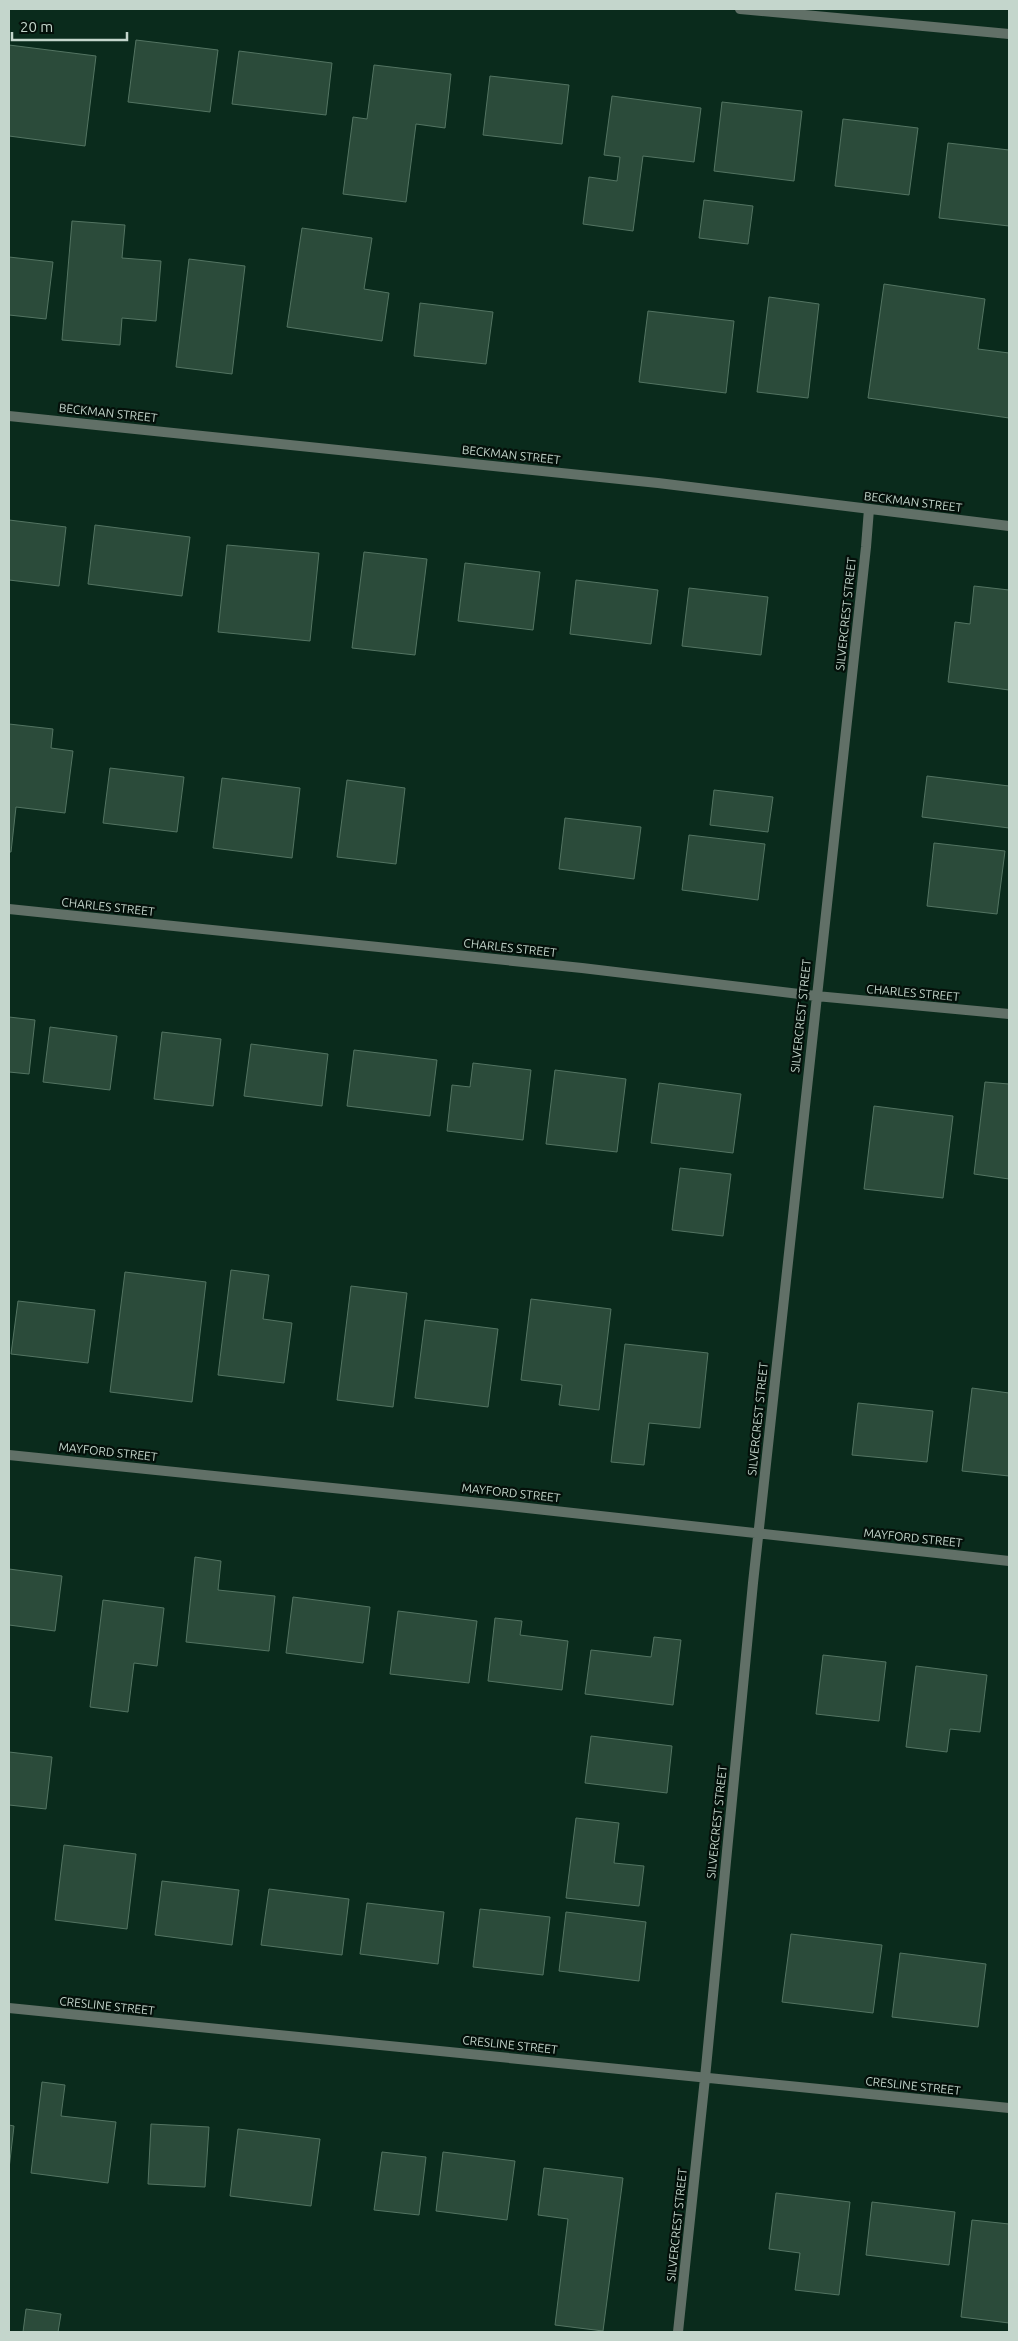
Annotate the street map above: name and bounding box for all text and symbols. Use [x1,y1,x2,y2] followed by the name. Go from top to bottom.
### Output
[12,10,128,42] scale bar
[20,18,53,35] text: 20 m
[58,401,158,424] street label: BECKMAN STREET
[461,443,561,466] street label: BECKMAN STREET
[863,489,963,514] street label: BECKMAN STREET
[833,556,858,671] street label: SILVERCREST STREET
[61,895,156,918] street label: CHARLES STREET
[463,936,558,959] street label: CHARLES STREET
[788,958,813,1073] street label: SILVERCREST STREET
[866,982,960,1003] street label: CHARLES STREET
[745,1361,770,1476] street label: SILVERCREST STREET
[58,1440,158,1463] street label: MAYFORD STREET
[461,1481,561,1504] street label: MAYFORD STREET
[863,1526,963,1549] street label: MAYFORD STREET
[704,1764,729,1879] street label: SILVERCREST STREET
[59,1994,156,2017] street label: CRESLINE STREET
[462,2033,559,2056] street label: CRESLINE STREET
[865,2074,962,2097] street label: CRESLINE STREET
[664,2167,689,2282] street label: SILVERCREST STREET

